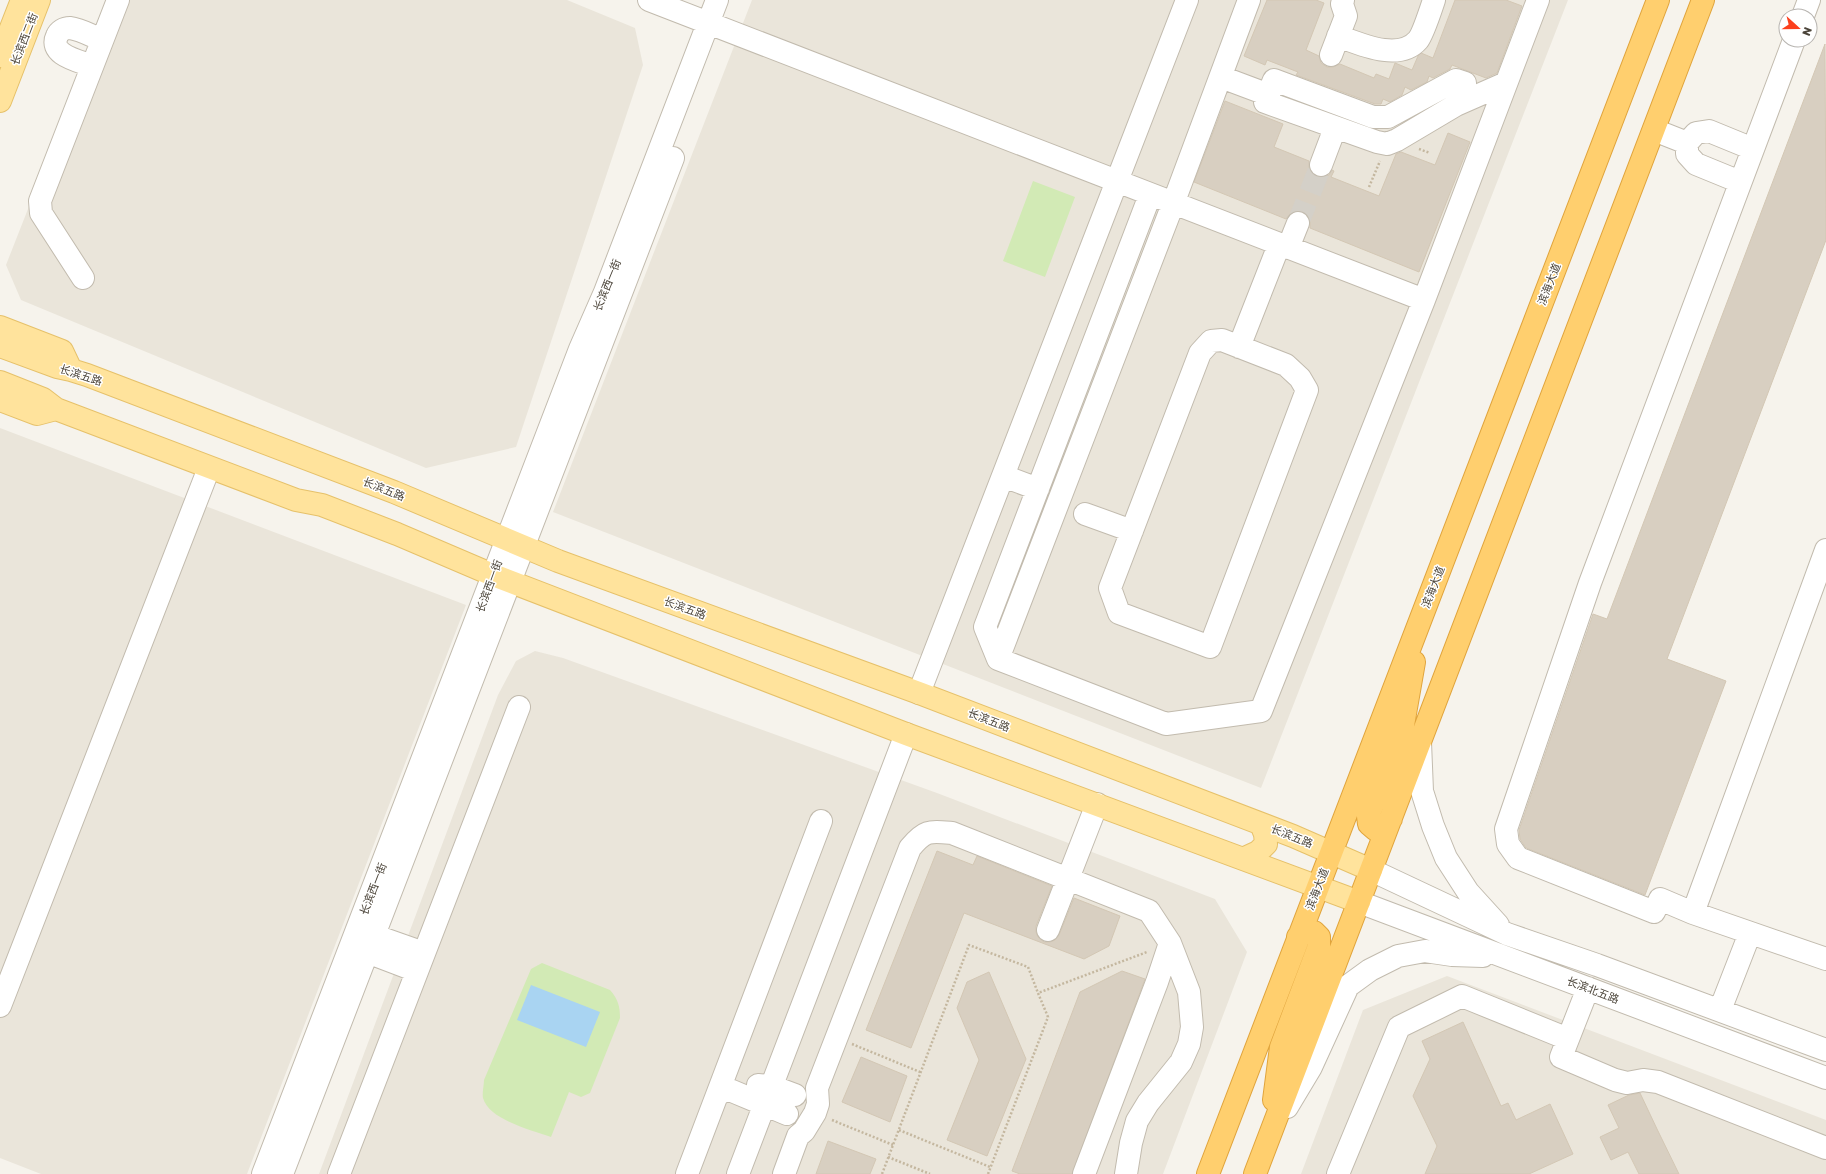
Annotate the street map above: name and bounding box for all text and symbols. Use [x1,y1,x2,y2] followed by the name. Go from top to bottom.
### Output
[1778,8,1818,48] north arrow
[8,11,39,67] street label: 长滨西二街
[1800,26,1815,38] text: N
[590,257,623,313] street label: 长滨西一街
[1535,261,1562,307] street label: 滨海大道
[58,362,104,388] street label: 长滨五路
[361,474,407,503] street label: 长滨五路
[473,558,504,614] street label: 长滨西一街
[1419,564,1446,610] street label: 滨海大道
[662,594,708,621] street label: 长滨五路
[966,706,1012,733] street label: 长滨五路
[1269,821,1315,850] street label: 长滨五路
[357,861,388,917] street label: 长滨西一街
[1303,866,1330,912] street label: 滨海大道
[1565,974,1621,1005] street label: 长滨北五路

